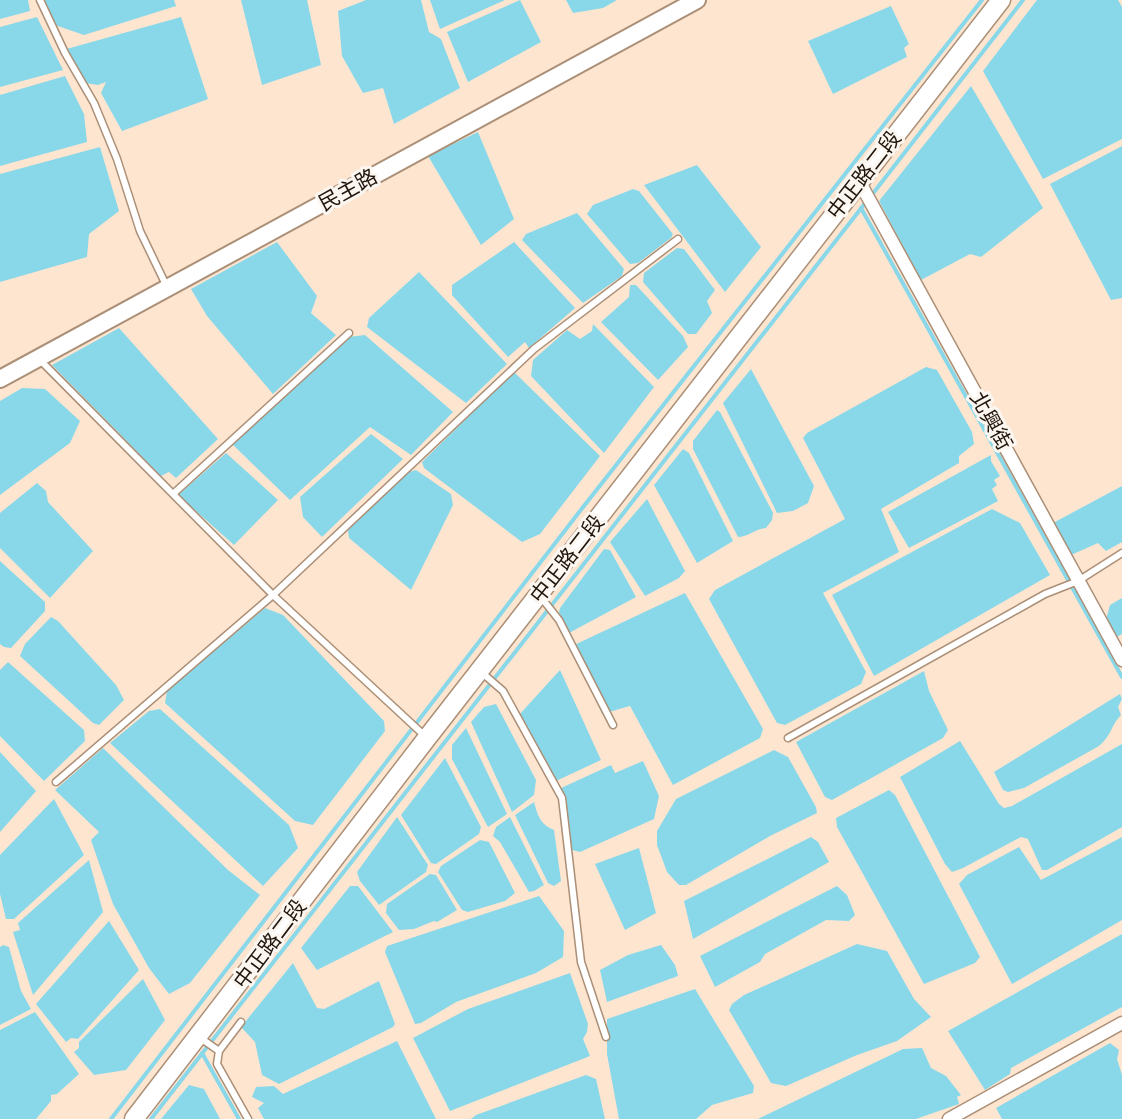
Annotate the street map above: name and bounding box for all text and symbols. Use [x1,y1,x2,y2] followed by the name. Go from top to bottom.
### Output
[820,124,907,224] street label: 中正路二段
[313,162,382,217] street label: 民主路
[964,386,1019,455] street label: 北興街
[523,508,610,608] street label: 中正路二段
[226,893,312,994] street label: 中正路二段

